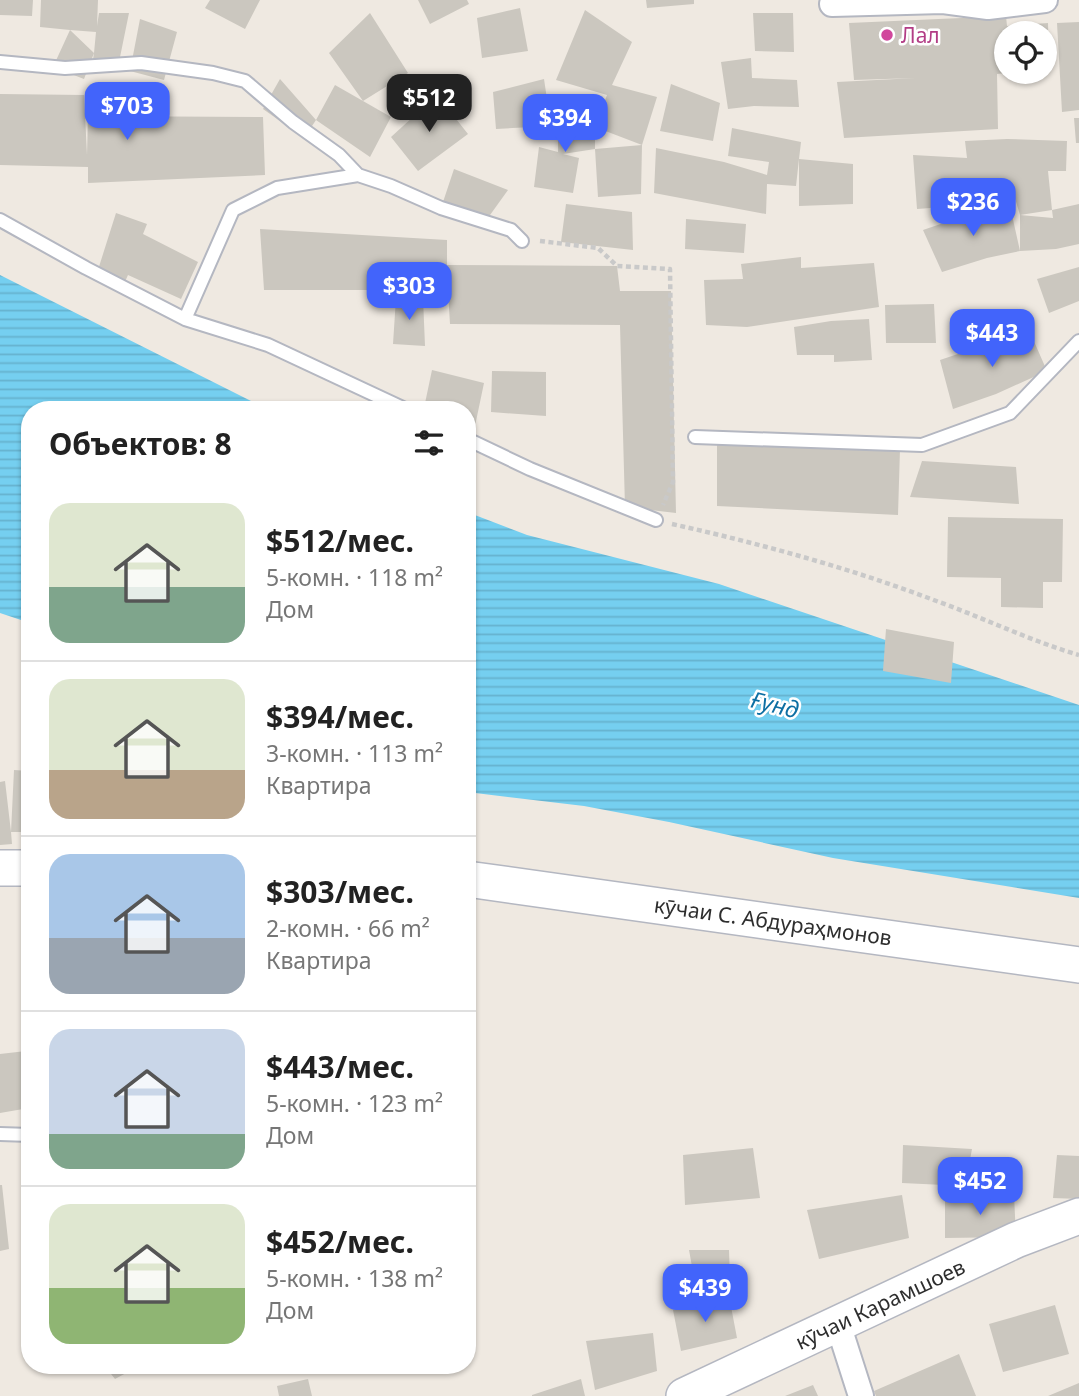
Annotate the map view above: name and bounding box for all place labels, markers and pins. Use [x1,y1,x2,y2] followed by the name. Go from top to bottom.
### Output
[901,21,940,49] place label: Лал
[879,27,895,43] marker: Лал
[388,74,470,134] pin: $512
[86,82,168,142] pin: $703
[524,94,606,154] pin: $394
[932,178,1014,238] pin: $236
[368,262,450,322] pin: $303
[951,310,1033,369] pin: $443
[939,1158,1021,1217] pin: $452
[664,1264,746,1324] pin: $439

